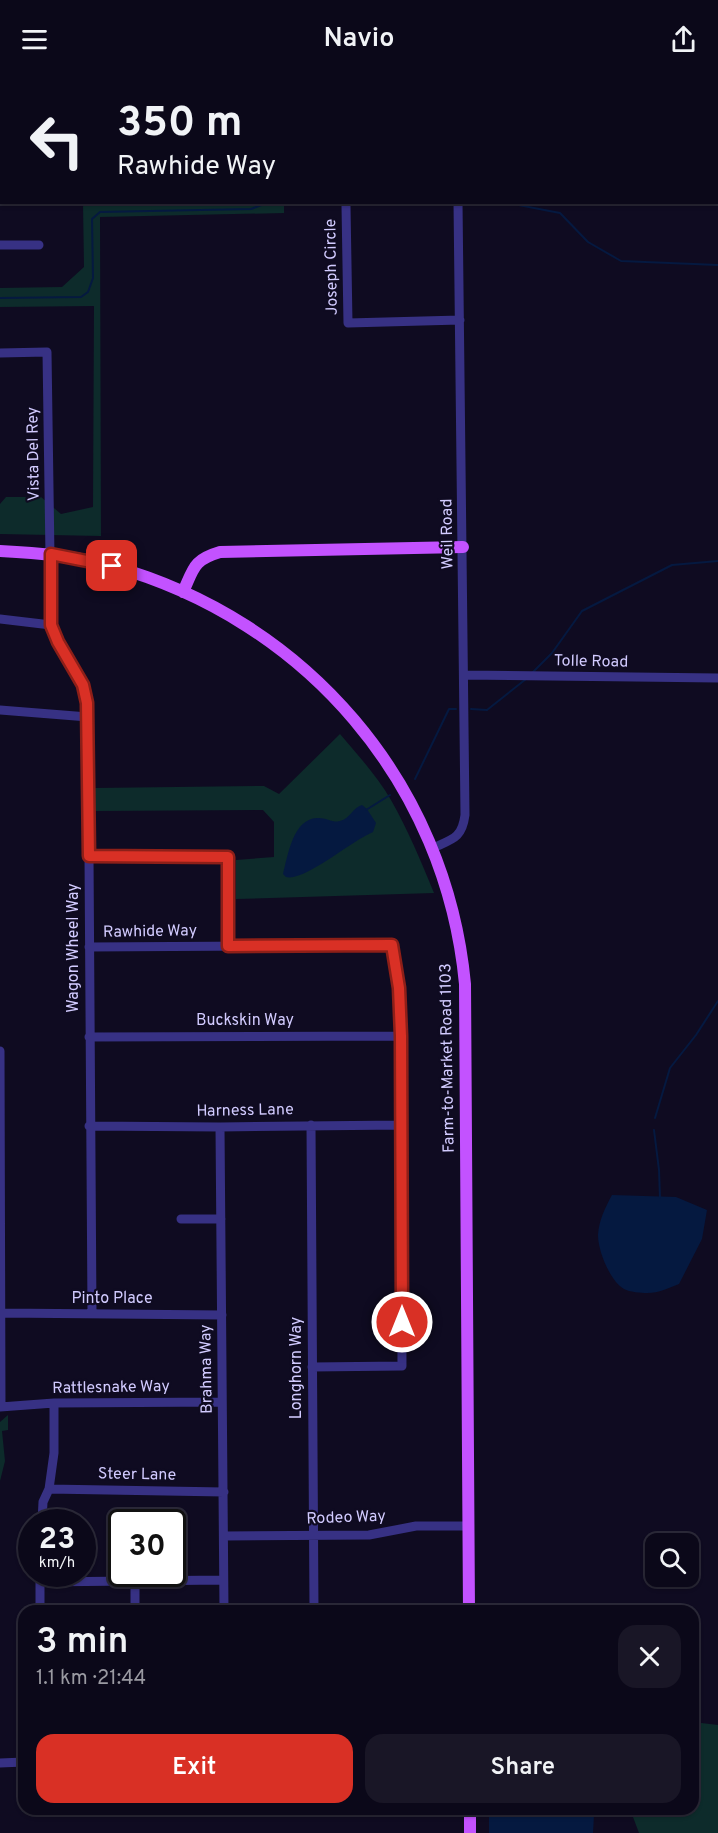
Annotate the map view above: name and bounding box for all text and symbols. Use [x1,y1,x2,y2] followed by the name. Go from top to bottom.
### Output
[324,22,394,56] text: Navio
[18,23,51,56] icon: menu
[667,23,700,56] icon: share
[117,98,243,151] text: 350 m
[18,102,96,180] icon: left
[117,150,276,184] text: Rawhide Way
[321,219,343,315] street label: Joseph Circle
[23,407,45,501] street label: Vista Del Rey
[437,498,459,570] street label: Weil Road
[86,540,137,591] pin
[95,549,128,582] icon: arrive
[554,651,628,673] street label: Tolle Road
[64,883,84,1013] street label: Wagon Wheel Way
[103,921,197,943] street label: Rawhide Way
[436,963,460,1153] street label: Farm-to-Market Road 1103
[196,1011,294,1031] street label: Buckskin Way
[196,1100,294,1122] street label: Harness Lane
[71,1289,153,1309] street label: Pinto Place
[370,1290,434,1354] position arrow
[287,1317,307,1419] street label: Longhorn Way
[196,1324,218,1414] street label: Brahma Way
[52,1377,170,1399] street label: Rattlesnake Way
[98,1464,176,1486] street label: Steer Lane
[306,1507,386,1529] street label: Rodeo Way
[108,1509,186,1587] speed limit sign: 30
[39,1522,75,1559] text: 23
[645,1533,699,1587] map controls
[645,1533,699,1587] button: search
[39,1554,75,1573] text: km/h
[36,1620,128,1666] text: 3 min
[618,1625,681,1688] button: close
[36,1666,146,1692] text: 1.1 km · 21:44
[36,1734,353,1803] button: Exit
[365,1734,681,1803] button: Share

